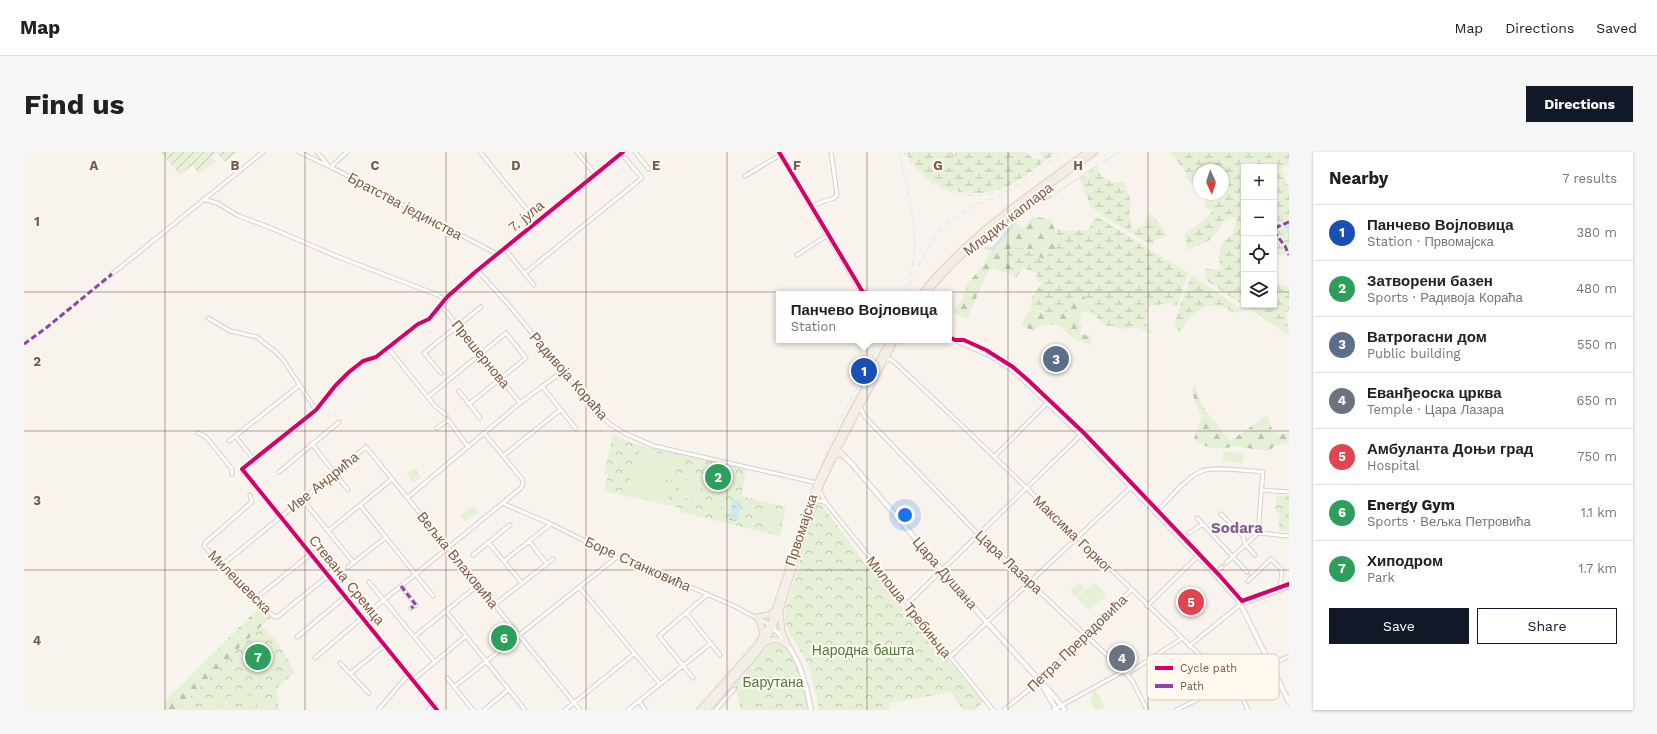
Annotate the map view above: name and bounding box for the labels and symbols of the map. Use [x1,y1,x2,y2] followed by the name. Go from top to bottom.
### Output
[90,158,99,173] text: A
[231,158,240,173] text: B
[371,158,380,173] text: C
[511,158,521,173] text: D
[652,158,660,173] text: E
[793,158,801,173] text: F
[933,158,943,173] text: G
[1073,158,1083,173] text: H
[1193,164,1229,200] north arrow
[345,169,465,243] street label: Братства јединства
[960,179,1056,259] street label: Младих каплара
[505,197,547,235] street label: 7. јула
[34,214,40,229] text: 1
[449,317,513,391] street label: Прешернова
[527,329,611,423] street label: Радивоја Кораћа
[1043,344,1069,374] pin: 3
[33,354,41,369] text: 2
[851,356,877,386] pin: 1
[284,448,362,515] street label: Иве Андрића
[705,462,731,492] pin: 2
[782,492,820,568] street label: Првомајска
[1030,492,1116,576] street label: Максима Горког
[33,493,41,508] text: 3
[895,505,915,525] your location
[414,509,502,612] street label: Вељка Влаховића
[1211,519,1263,537] district label: Sodara
[972,527,1046,597] street label: Цара Лазара
[306,532,388,628] street label: Стевана Сремца
[583,533,694,595] street label: Боре Станковића
[909,534,981,612] street label: Цара Душана
[205,547,275,617] street label: Милешевска
[863,553,955,661] street label: Милоша Требињца
[1178,587,1204,617] pin: 5
[1024,591,1130,695] street label: Петра Прерадовића
[491,623,517,653] pin: 6
[33,633,42,648] text: 4
[245,642,271,672] pin: 7
[812,642,914,658] park label: Народна башта
[1109,643,1135,673] pin: 4
[1147,654,1279,700] legend
[1180,662,1237,675] text: Cycle path
[742,674,804,690] park label: Барутана
[1180,680,1204,693] text: Path

